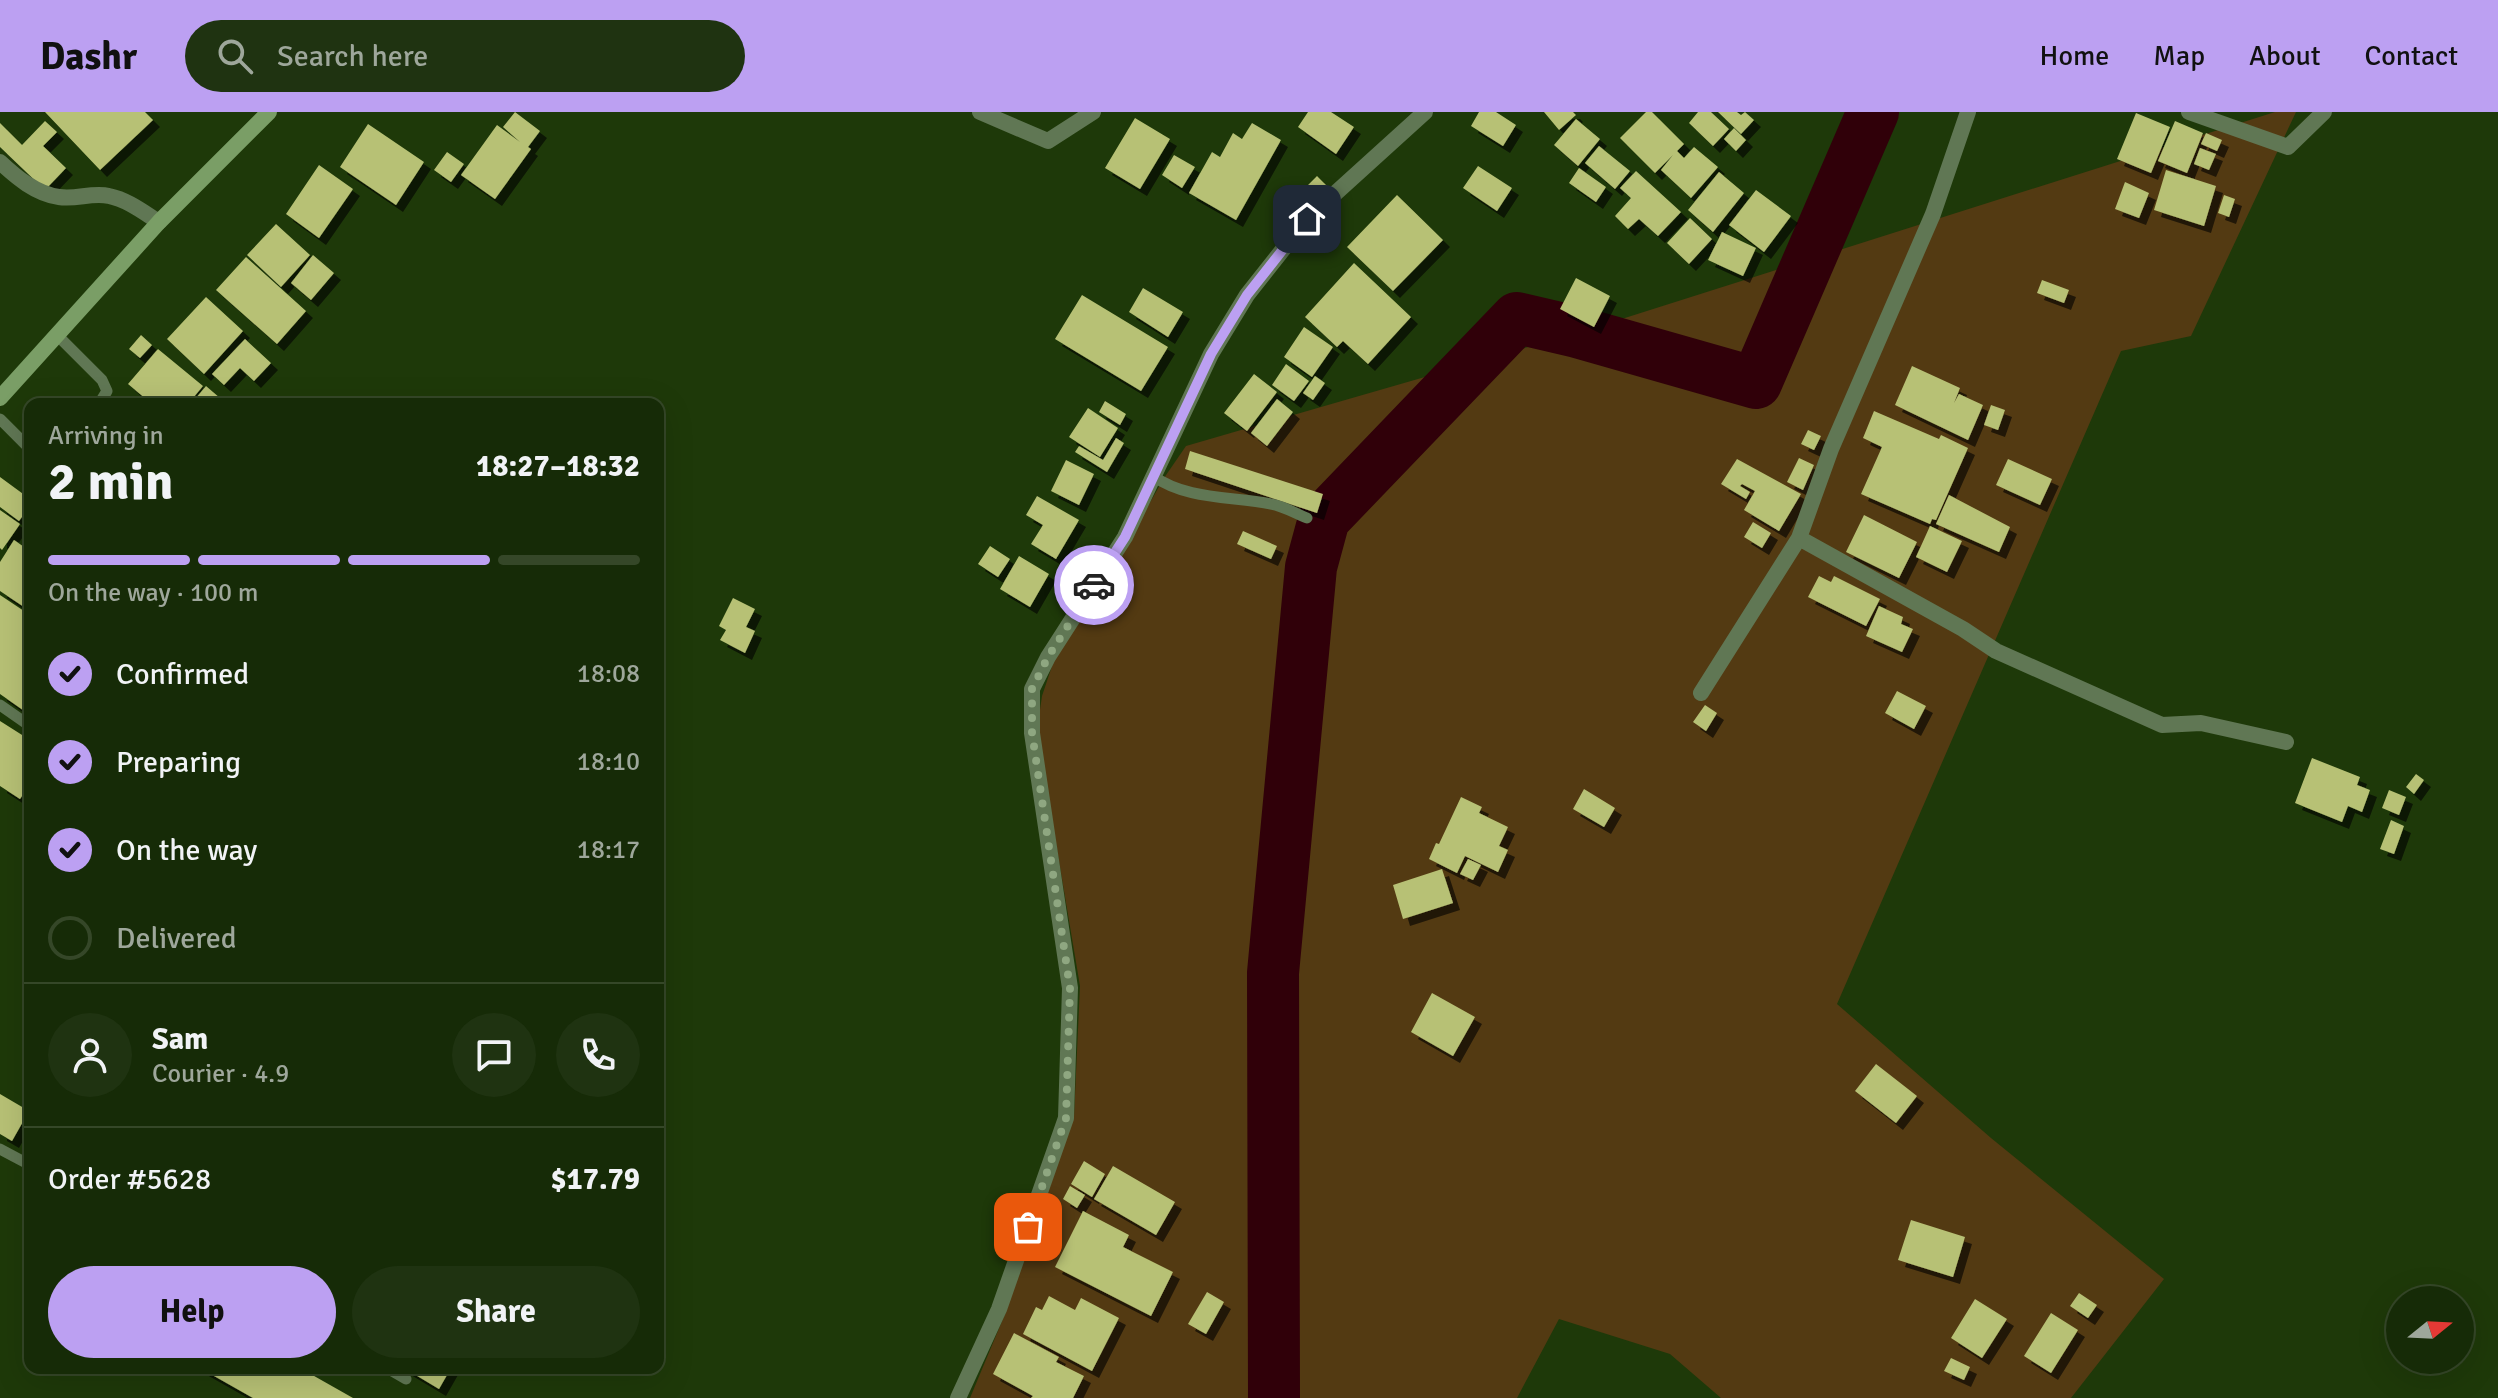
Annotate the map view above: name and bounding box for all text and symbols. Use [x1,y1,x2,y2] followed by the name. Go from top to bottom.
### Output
[185,20,745,92] search box
[40,33,137,80] text: Dashr
[213,34,257,78] icon: search
[277,38,428,75] text: Search here
[2040,39,2109,73] text: Home
[2153,39,2205,73] text: Map
[2249,39,2321,73] text: About
[2365,39,2458,73] text: Contact
[1273,185,1341,253] pin
[1285,197,1329,241] icon: home
[48,420,164,452] text: Arriving in
[476,448,640,485] text: 18:27–18:32
[48,450,174,514] text: 2 min
[1054,545,1134,625] courier
[1072,563,1116,607] icon: car
[48,577,258,609] text: On the way · 100 m
[48,652,92,696] icon: check
[116,656,249,693] text: Confirmed
[577,658,640,690] text: 18:08
[48,740,92,784] icon: check
[116,744,241,781] text: Preparing
[577,746,640,778] text: 18:10
[48,828,92,872] icon: check
[116,832,257,869] text: On the way
[577,834,640,866] text: 18:17
[116,920,237,957] text: Delivered
[48,1013,132,1097] button: person
[452,1013,536,1097] button: chat
[556,1013,640,1097] button: phone
[152,1021,208,1058] text: Sam
[152,1058,289,1090] text: Courier · 4.9
[48,1161,211,1198] text: Order #5628
[550,1161,640,1198] text: $17.79
[994,1193,1062,1261] pin
[1006,1205,1050,1249] icon: bag
[48,1266,336,1358] button: Help
[352,1266,640,1358] button: Share
[2386,1286,2474,1374] north arrow
[2386,1286,2474,1374] map controls

